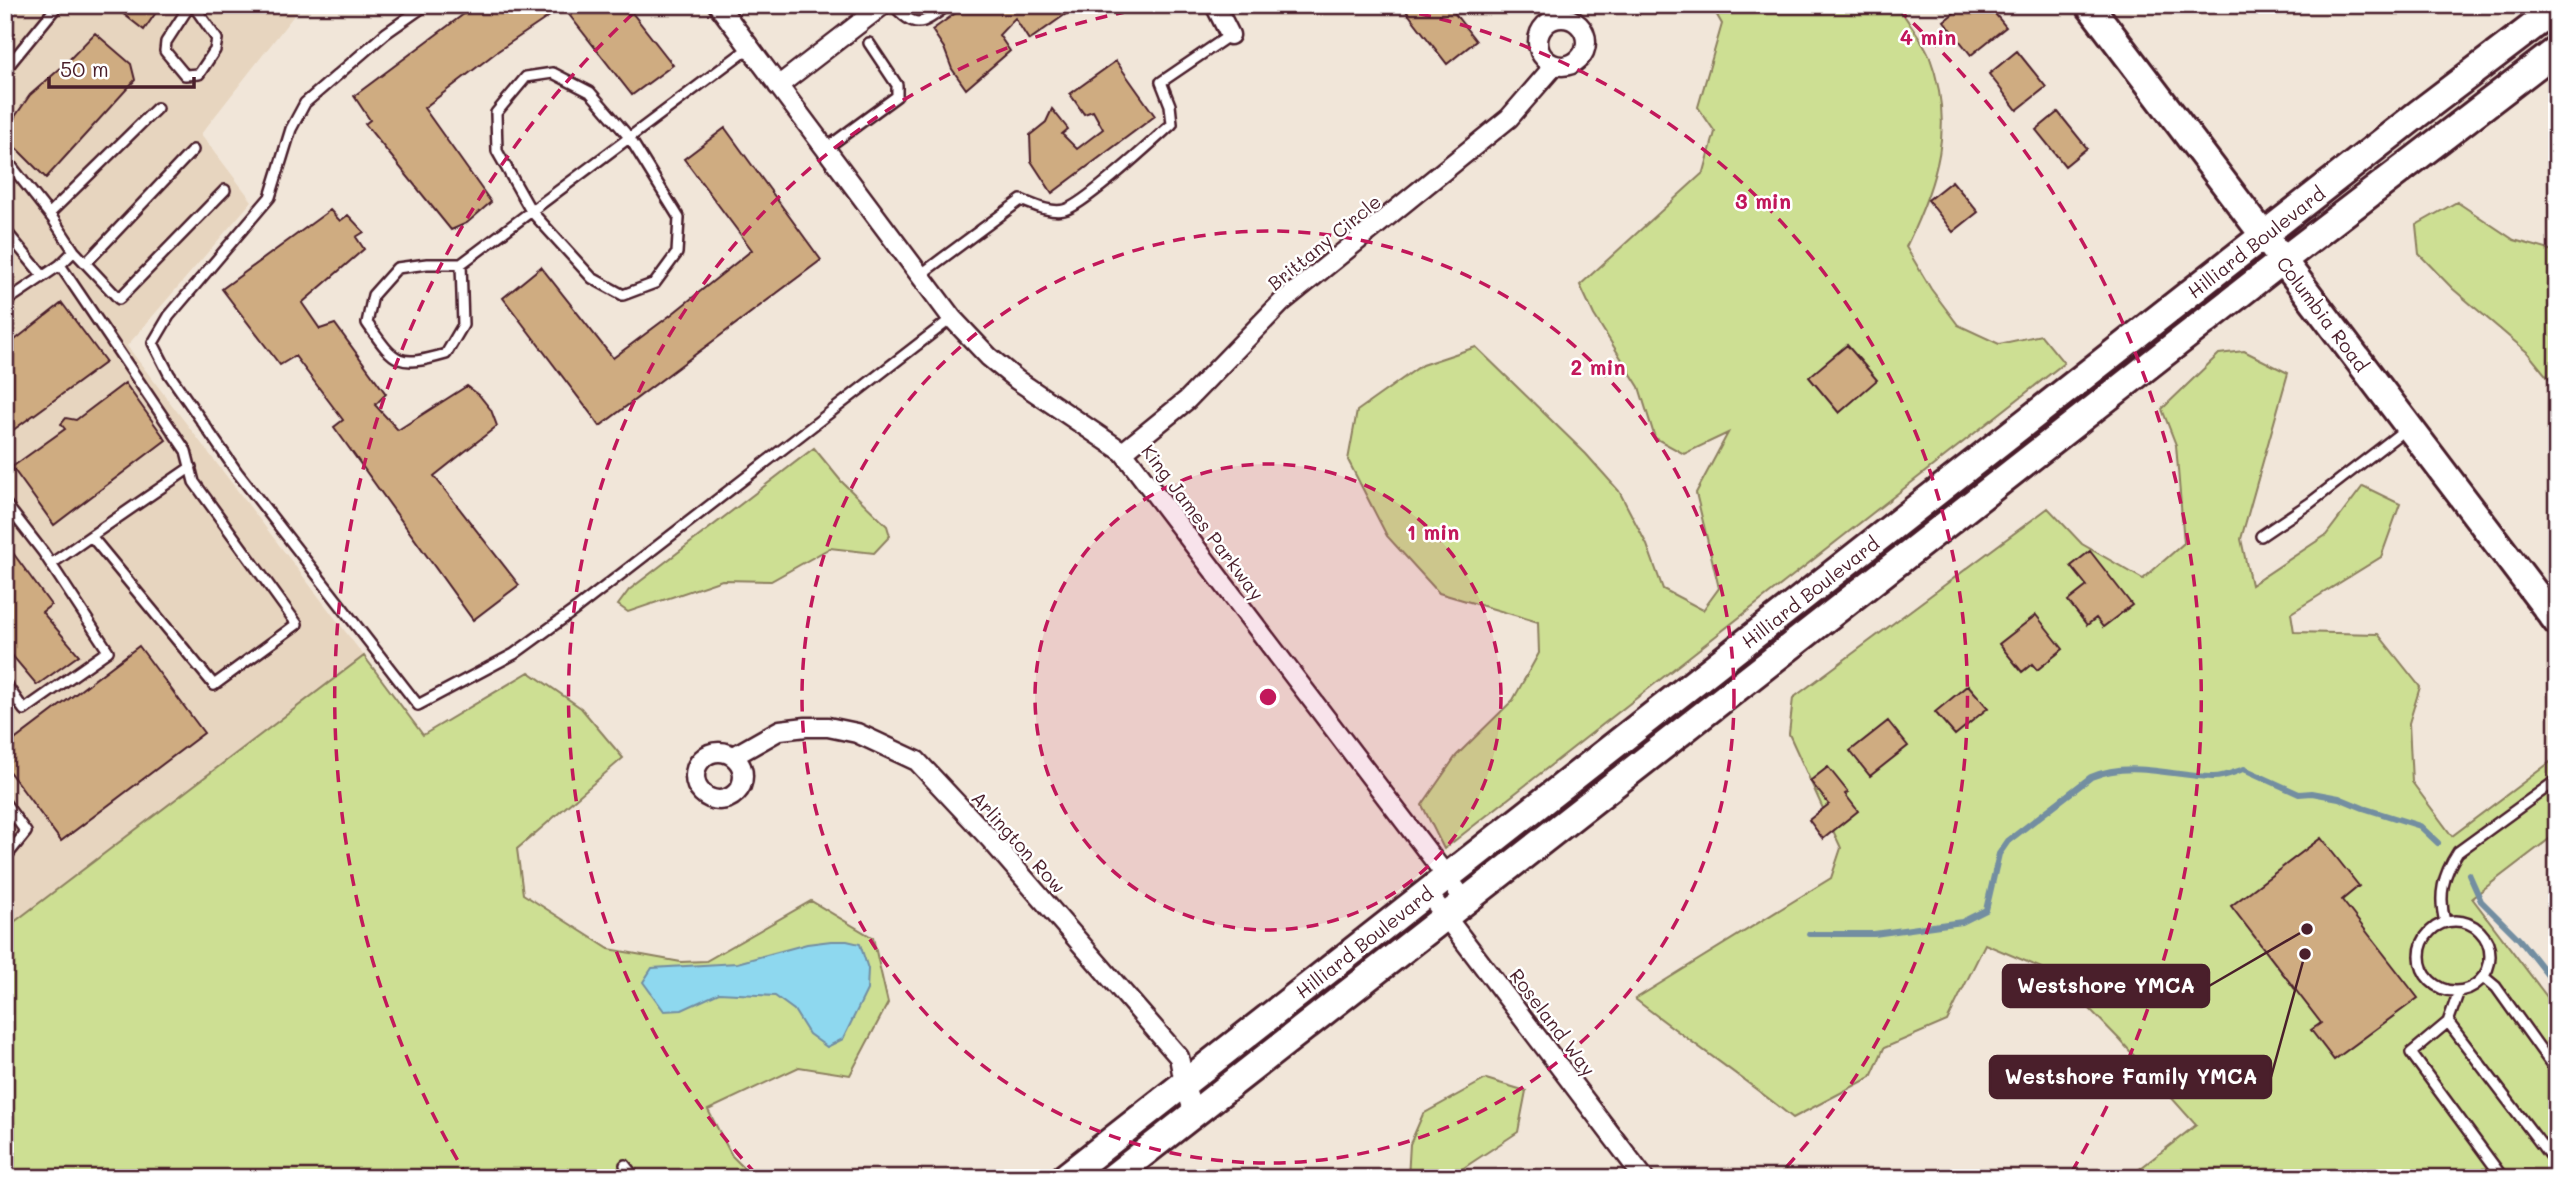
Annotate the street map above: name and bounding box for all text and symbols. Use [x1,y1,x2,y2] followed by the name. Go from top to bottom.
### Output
[1900,23,1956,50] text: 4 min
[49,46,194,90] scale bar
[60,55,109,82] text: 50 m
[2182,181,2330,303] street label: Hilliard Boulevard
[1735,187,1791,214] text: 3 min
[1262,189,1386,295] street label: Brittany Circle
[2271,251,2375,377] street label: Columbia Road
[1570,353,1626,380] text: 2 min
[1136,439,1270,605] street label: King James Parkway
[1407,518,1459,545] text: 1 min
[1736,531,1884,653] street label: Hilliard Boulevard
[1256,685,1280,709] centre of rings
[966,786,1072,898] street label: Arlington Row
[1290,881,1438,1003] street label: Hilliard Boulevard
[1504,963,1602,1081] street label: Roseland Way
[2003,965,2209,1007] callout: Westshore YMCA
[2017,971,2195,998] text: Westshore YMCA
[1990,1056,2271,1098] callout: Westshore Family YMCA
[2005,1062,2257,1090] text: Westshore Family YMCA

